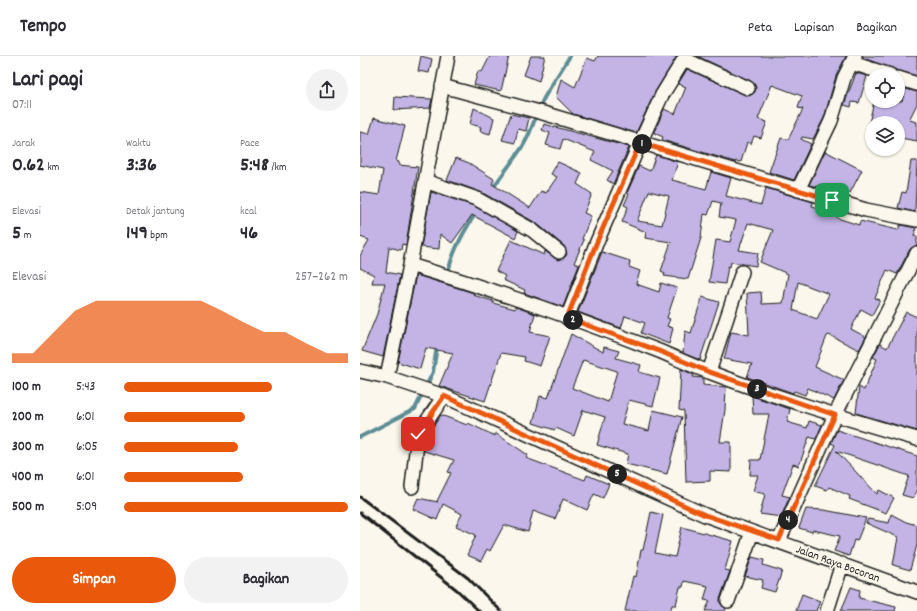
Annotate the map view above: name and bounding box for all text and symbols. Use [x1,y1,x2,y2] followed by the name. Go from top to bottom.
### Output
[20,14,66,41] text: Tempo
[748,18,772,38] text: Peta
[794,18,834,38] text: Lapisan
[856,18,897,38] text: Bagikan
[12,65,83,96] text: Lari pagi
[865,68,905,156] map controls
[865,68,905,108] button: locate
[306,69,348,111] button: share
[12,96,32,115] text: 07:11
[865,116,905,156] button: layers
[632,134,652,154] pin: 1
[12,136,35,152] text: Jarak
[126,136,151,152] text: Waktu
[240,136,259,152] text: Pace
[641,136,643,152] text: 1
[12,152,45,180] text: 0.62
[126,152,157,180] text: 3:36
[240,152,269,180] text: 5:48
[45,160,59,176] text: km
[269,160,287,176] text: /km
[815,183,849,217] pin
[821,189,843,211] icon: arrive
[12,204,41,220] text: Elevasi
[126,204,185,220] text: Detak jantung
[240,204,257,220] text: kcal
[12,220,21,248] text: 5
[126,220,148,248] text: 149
[240,220,258,248] text: 46
[21,228,31,244] text: m
[148,228,168,244] text: bpm
[12,268,46,287] text: Elevasi
[295,268,348,287] text: 257–262 m
[563,310,583,330] pin: 2
[571,312,575,328] text: 2
[12,378,41,397] text: 100 m
[76,378,95,397] text: 5:43
[747,379,767,399] pin: 3
[755,381,759,397] text: 3
[12,408,44,427] text: 200 m
[76,408,94,427] text: 6:01
[401,417,435,451] pin
[407,423,429,445] icon: check
[12,438,44,457] text: 300 m
[76,438,98,457] text: 6:05
[607,464,627,484] pin: 5
[614,466,620,482] text: 5
[12,468,43,487] text: 400 m
[76,468,94,487] text: 6:01
[12,498,44,517] text: 500 m
[76,498,97,517] text: 5:09
[778,510,798,530] pin: 4
[786,512,790,528] text: 4
[793,541,882,588] street label: Jalan Raya Bocoran
[12,557,176,603] button: Simpan
[184,557,348,603] button: Bagikan

